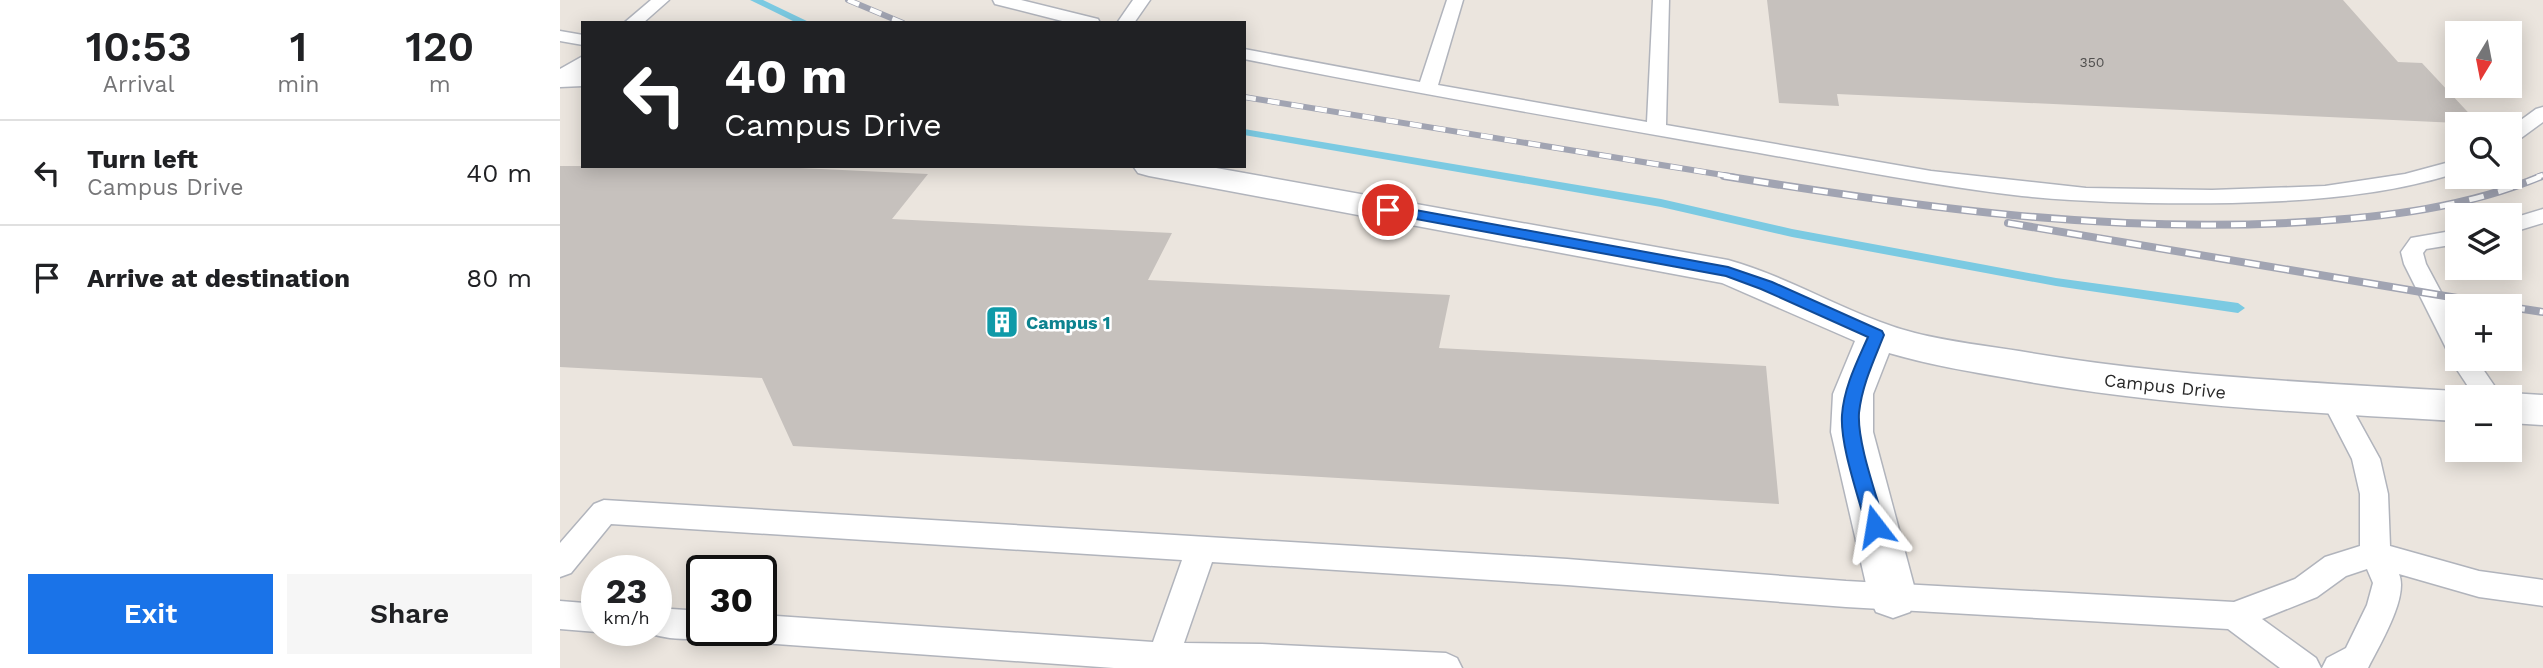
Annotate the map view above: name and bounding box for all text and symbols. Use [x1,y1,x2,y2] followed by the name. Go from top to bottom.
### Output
[2445,21,2522,98] north arrow
[2445,21,2522,462] map controls
[86,22,192,71] text: 10:53
[290,22,307,71] text: 1
[405,22,474,71] text: 120
[724,47,847,105] text: 40 m
[609,49,700,140] icon: left
[2079,54,2105,70] house number: 350
[103,71,175,98] text: Arrival
[277,71,320,98] text: min
[429,71,451,98] text: m
[724,106,942,144] text: Campus Drive
[2445,112,2522,189] button: search
[87,144,198,174] text: Turn left
[28,154,66,192] icon: left
[466,158,532,188] text: 40 m
[87,174,244,201] text: Campus Drive
[1358,180,1418,240] pin
[1369,191,1407,229] icon: arrive
[2445,203,2522,280] button: layers
[28,259,66,297] icon: arrive
[87,263,350,293] text: Arrive at destination
[466,263,532,293] text: 80 m
[2445,294,2522,371] button: +
[983,303,1021,341] building icon: Campus 1
[1026,312,1110,333] place label: Campus 1
[2103,369,2227,403] street label: Campus Drive
[2445,385,2522,462] button: −
[1838,489,1912,563] position arrow
[686,555,777,646] speed limit sign: 30
[606,570,647,612] text: 23
[28,574,273,654] button: Exit
[287,574,532,654] button: Share
[603,607,650,628] text: km/h

